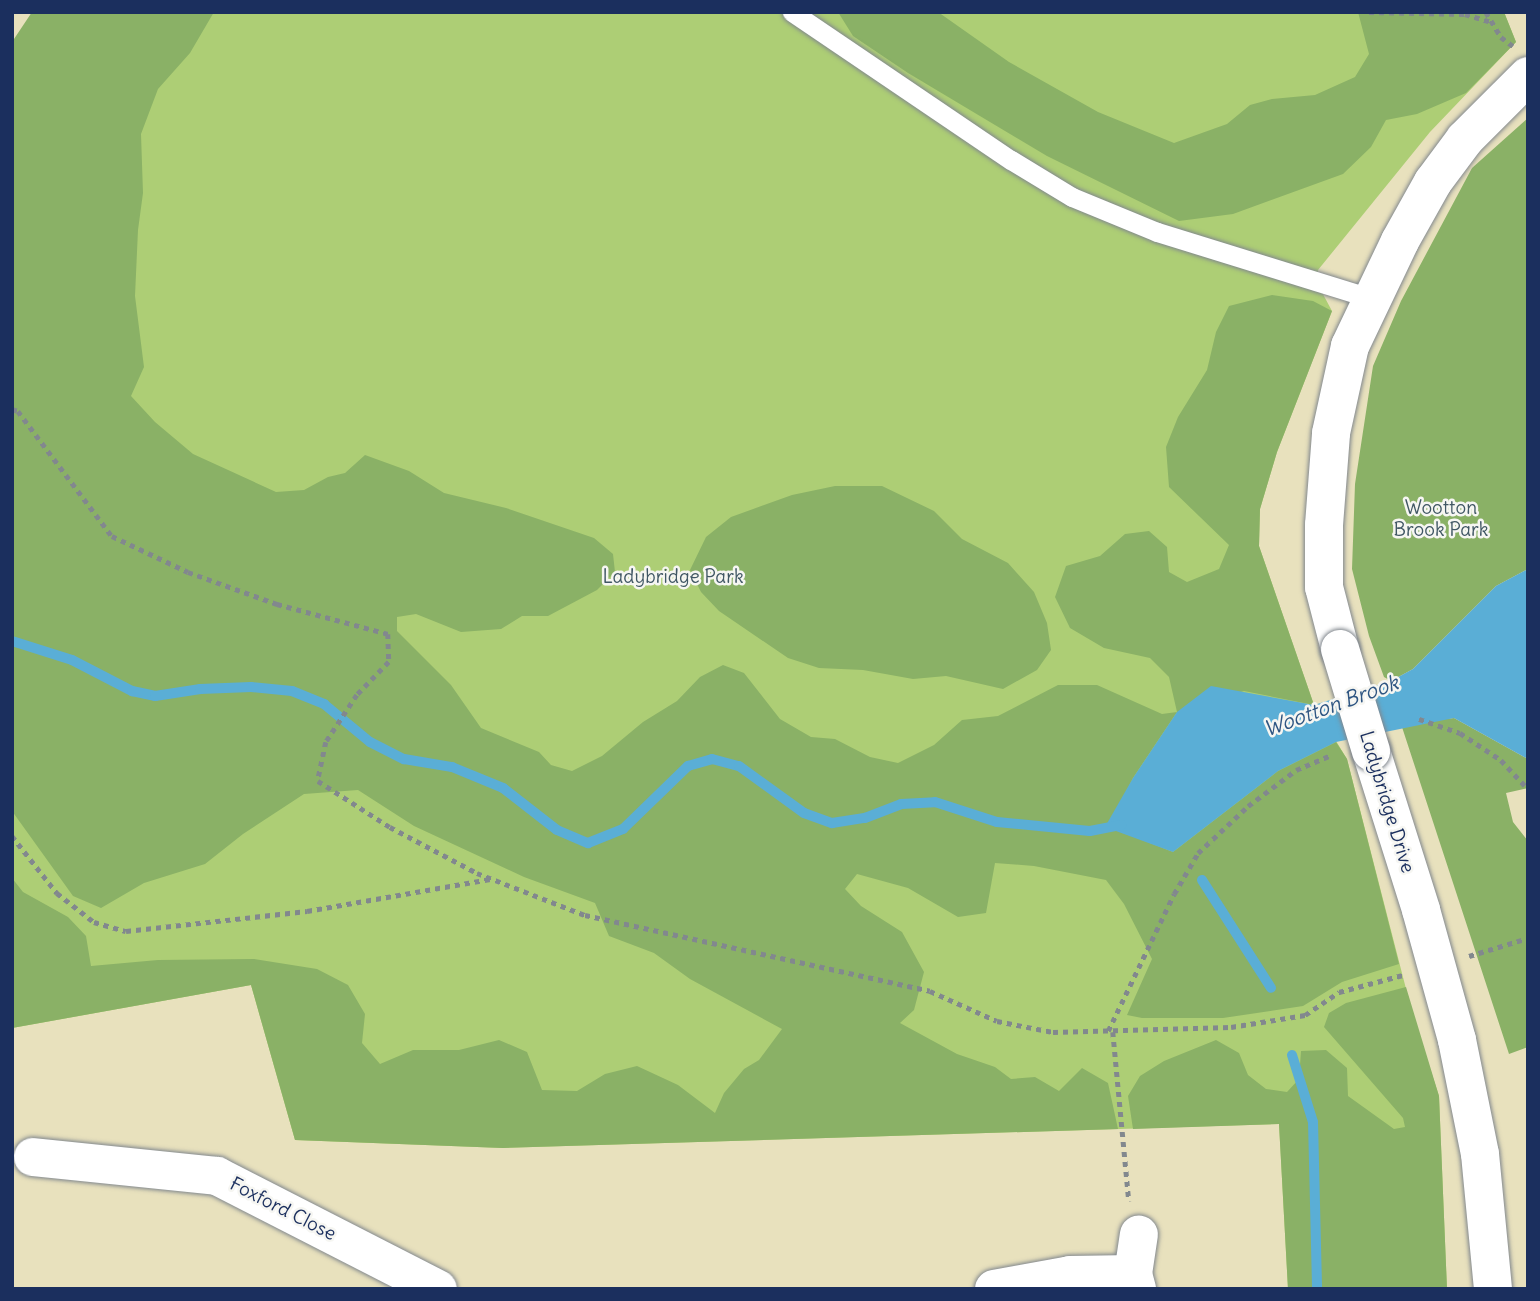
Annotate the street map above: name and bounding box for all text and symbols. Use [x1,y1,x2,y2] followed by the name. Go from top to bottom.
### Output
[1394,497,1488,541] park label: Wootton Brook Park
[602,566,744,588] park label: Ladybridge Park
[1260,670,1402,742] water label: Wootton Brook
[1355,728,1419,876] street label: Ladybridge Drive
[226,1173,340,1245] street label: Foxford Close

